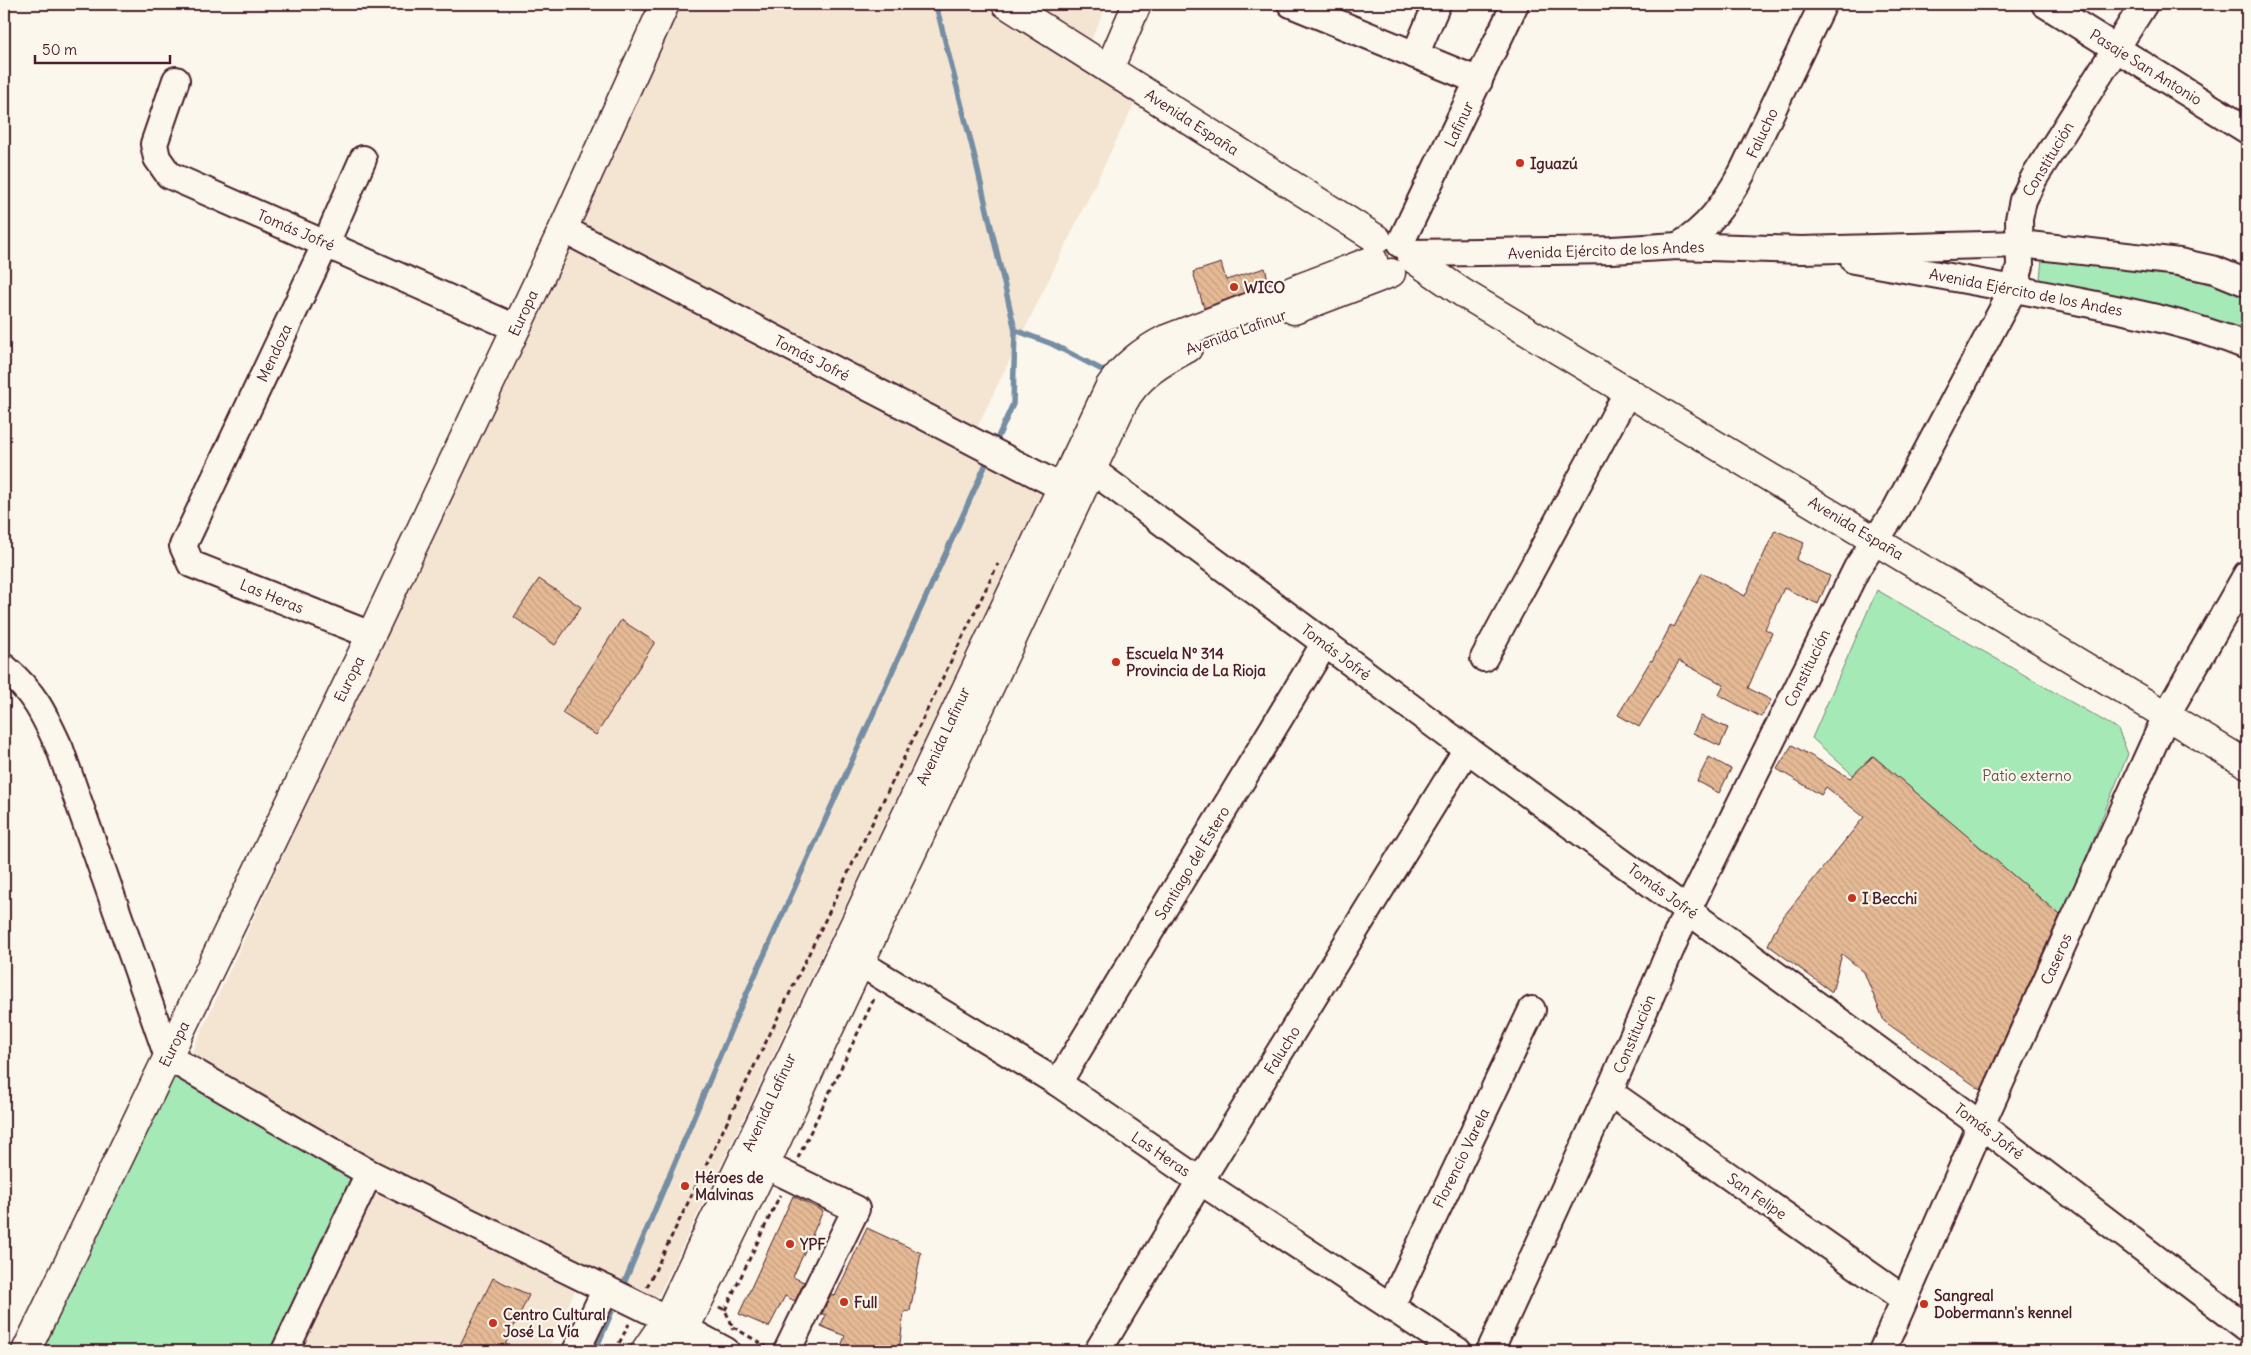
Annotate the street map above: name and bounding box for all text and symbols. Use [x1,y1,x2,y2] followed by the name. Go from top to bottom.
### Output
[2086,25,2206,109] street label: Pasaje San Antonio
[35,32,170,64] scale bar
[42,40,77,59] text: 50 m
[1142,85,1243,160] street label: Avenida España
[1440,98,1478,150] street label: Lafinur
[1742,105,1782,161] street label: Falucho
[2018,118,2078,200] street label: Constitución
[1530,154,1578,174] place label: Iguazú
[1514,157,1526,169] marker: Iguazú
[255,205,337,255] street label: Tomás Jofré
[1507,237,1705,263] street label: Avenida Ejército de los Andes
[1928,264,2125,320] street label: Avenida Ejército de los Andes
[1244,278,1286,297] place label: WICO
[1228,281,1240,293] marker: WICO
[504,286,542,339] street label: Europa
[1183,305,1289,359] street label: Avenida Lafinur
[252,321,296,385] street label: Mendoza
[771,331,853,385] street label: Tomás Jofré
[1805,492,1908,564] street label: Avenida España
[237,575,307,617] street label: Las Heras
[1298,620,1374,684] street label: Tomás Jofré
[1780,626,1834,710] street label: Constitución
[1126,644,1266,680] place label: Escuela Nº 314 Provincia de La Rioja
[330,652,368,705] street label: Europa
[1110,656,1122,668] marker: Escuela Nº 314 Provincia de La Rioja
[912,684,974,788] street label: Avenida Lafinur
[1982,766,2072,785] park label: Patio externo
[1150,803,1234,923] street label: Santiago del Estero
[1624,859,1702,923] street label: Tomás Jofré
[1862,889,1917,908] place label: I Becchi
[1846,892,1858,904] marker: I Becchi
[2036,930,2076,988] street label: Caseros
[1609,991,1659,1076] street label: Constitución
[155,1017,193,1070] street label: Europa
[1260,1022,1304,1078] street label: Falucho
[738,1050,800,1154] street label: Avenida Lafinur
[1951,1099,2027,1163] street label: Tomás Jofré
[1429,1105,1494,1211] street label: Florencio Varela
[1128,1127,1194,1181] street label: Las Heras
[695,1168,763,1204] place label: Héroes de Malvinas
[1724,1169,1790,1223] street label: San Felipe
[679,1180,691,1192] marker: Héroes de Malvinas
[799,1235,826,1254] place label: YPF
[784,1238,796,1250] marker: YPF
[1934,1286,2072,1322] place label: Sangreal Dobermann's kennel
[854,1293,877,1312] place label: Full
[838,1296,850,1308] marker: Full
[1918,1298,1930,1310] marker: Sangreal Dobermann's kennel
[503,1305,606,1341] place label: Centro Cultural José La Vía
[487,1317,499,1329] marker: Centro Cultural José La Vía

